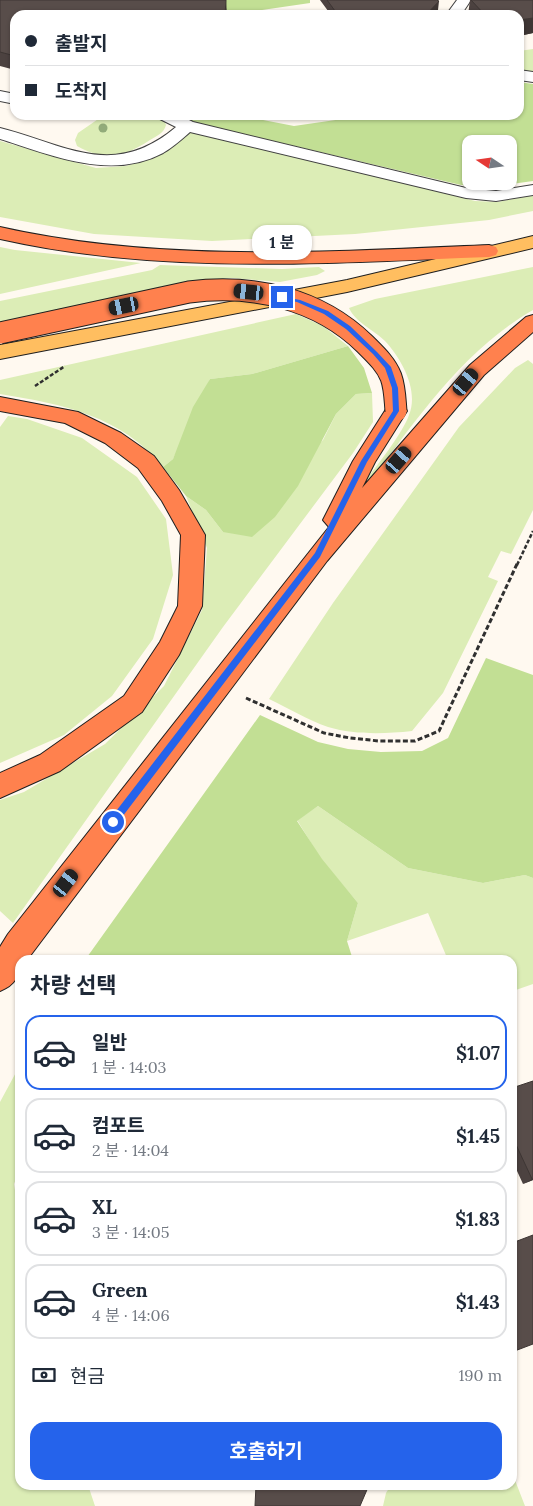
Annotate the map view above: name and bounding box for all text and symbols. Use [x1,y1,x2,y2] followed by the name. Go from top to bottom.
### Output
[55,31,107,55] text: 출발지
[55,79,107,103] text: 도착지
[462,135,518,190] north arrow
[462,135,517,190] map controls
[252,224,312,260] callout: 1 분
[269,232,295,252] text: 1 분
[233,283,264,301] car
[271,286,293,308] route end
[107,296,140,316] car
[450,366,481,398] car
[383,444,414,476] car
[102,811,124,833] route start
[50,867,81,899] car
[30,971,117,999] text: 차량 선택
[32,1030,77,1075] icon: car
[92,1030,127,1054] text: 일반
[456,1041,500,1065] text: $1.07
[92,1057,167,1077] text: 1 분 · 14:03
[32,1113,77,1158] icon: car
[92,1113,144,1137] text: 컴포트
[456,1124,500,1148] text: $1.45
[92,1140,169,1160] text: 2 분 · 14:04
[92,1195,117,1219] text: XL
[32,1196,77,1241] icon: car
[455,1207,500,1231] text: $1.83
[92,1222,169,1242] text: 3 분 · 14:05
[92,1278,148,1302] text: Green
[32,1279,77,1324] icon: car
[456,1290,500,1314] text: $1.43
[92,1305,170,1325] text: 4 분 · 14:06
[30,1361,58,1389] icon: cash
[70,1364,105,1388] text: 현금
[458,1365,502,1385] text: 190 m
[30,1422,502,1480] button: 호출하기

